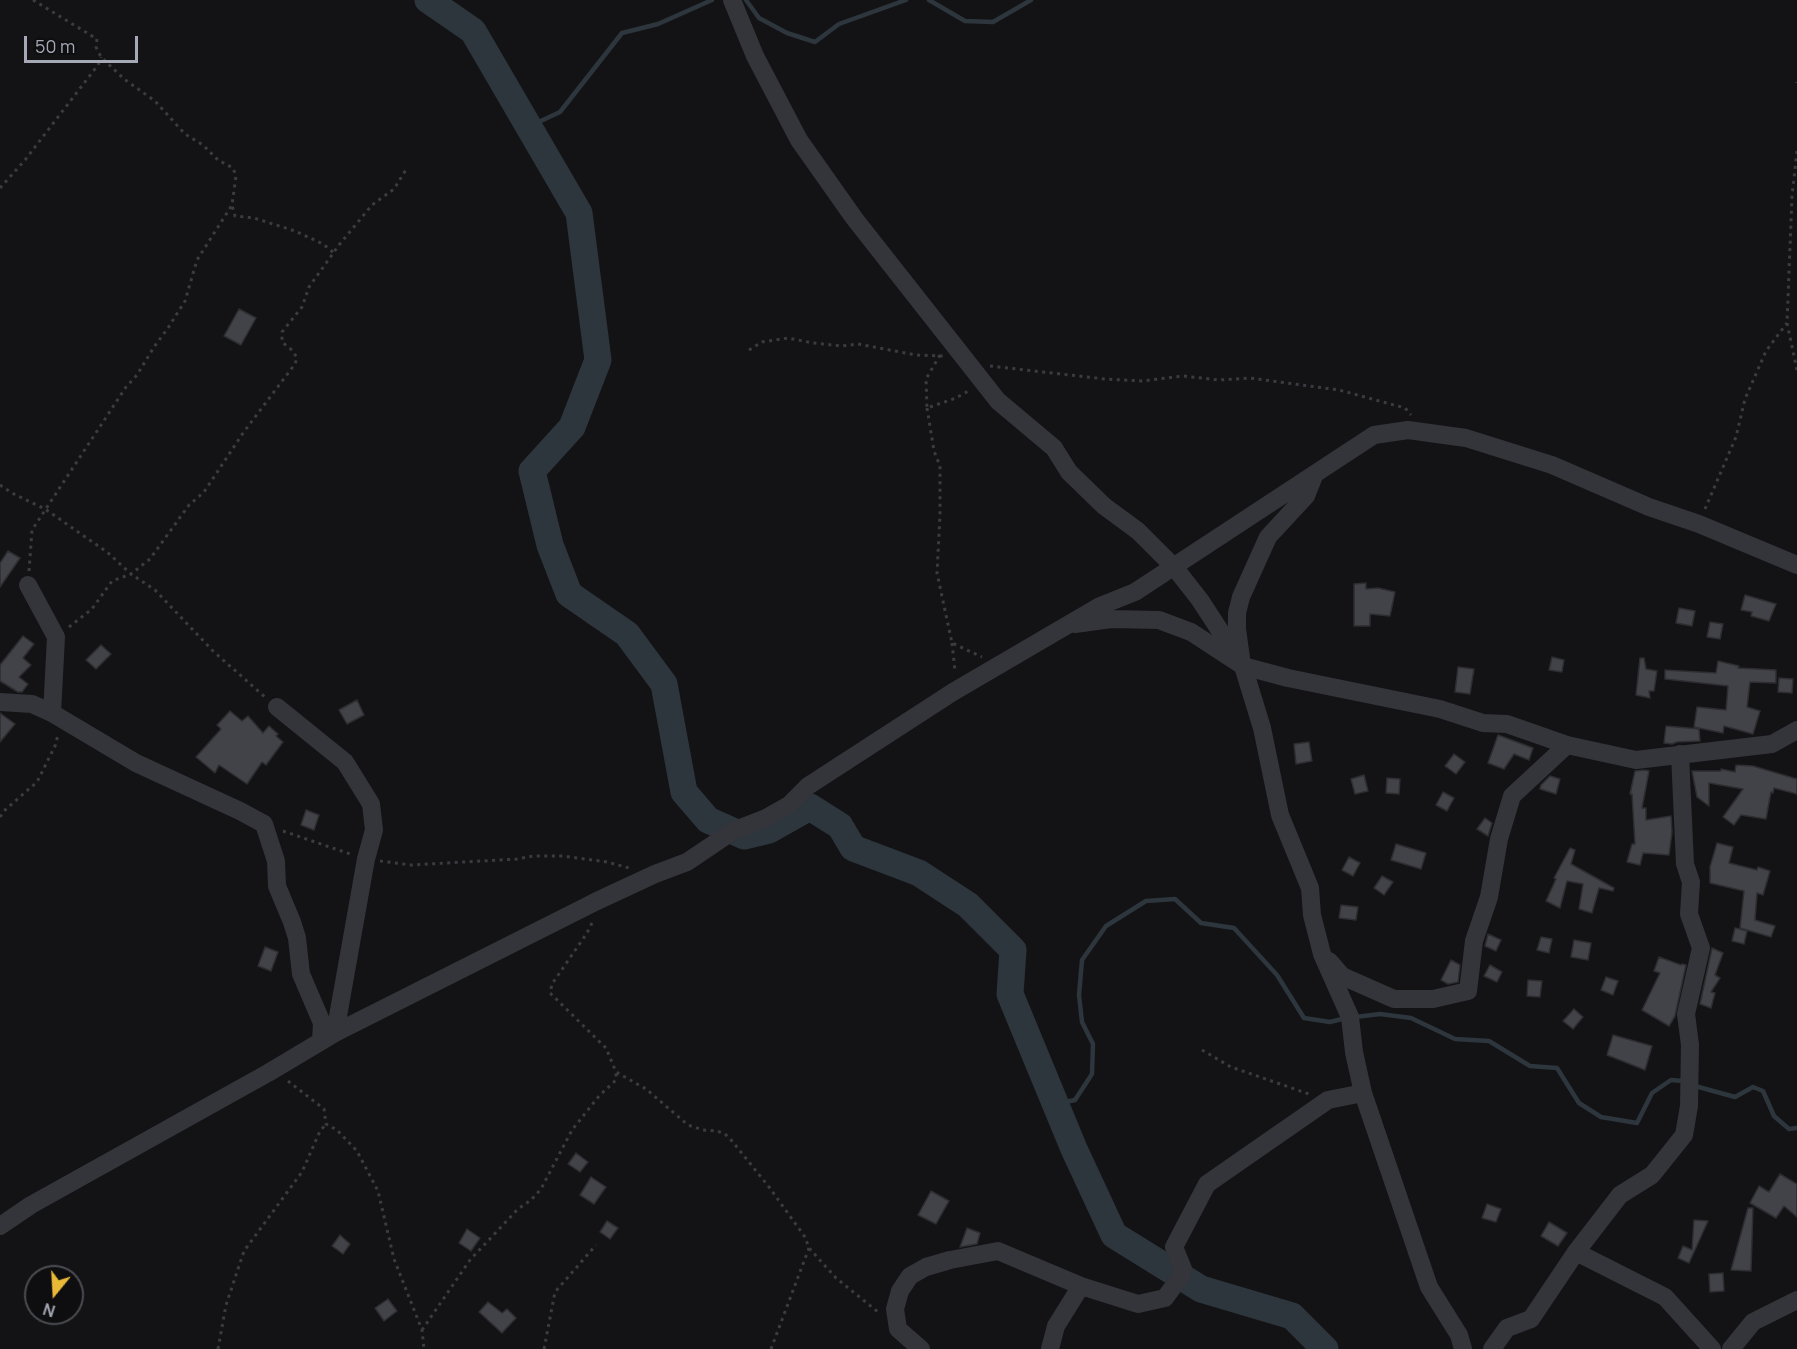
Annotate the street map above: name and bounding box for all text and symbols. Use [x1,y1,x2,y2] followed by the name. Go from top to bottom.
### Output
[27,24,141,62] scale bar
[35,34,75,58] text: 50 m
[24,1265,84,1325] north arrow
[40,1298,58,1322] text: N

